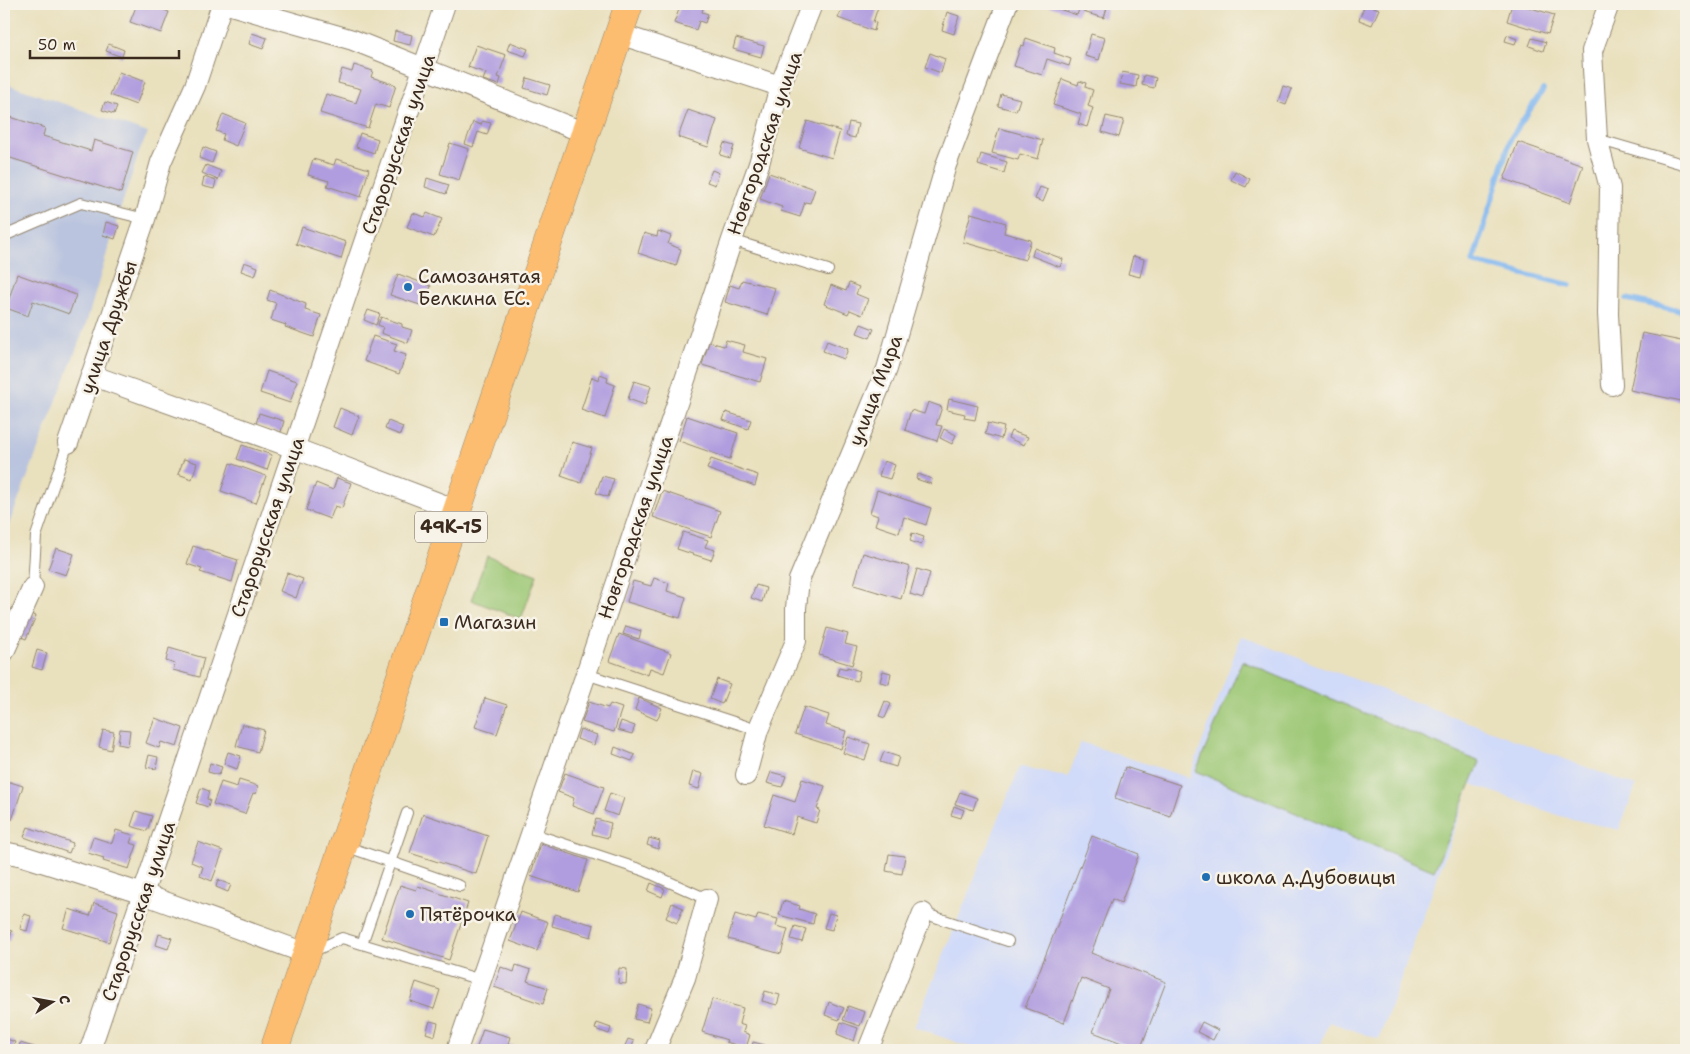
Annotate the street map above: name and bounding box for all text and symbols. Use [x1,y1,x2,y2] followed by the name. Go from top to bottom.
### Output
[30,28,179,60] scale bar
[38,35,76,55] text: 50 m
[721,48,808,238] street label: Новгородская улица
[356,50,441,238] street label: Старорусская улица
[74,257,143,397] street label: улица Дружбы
[418,264,541,311] place label: Самозанятая Белкина ЕС.
[402,281,414,293] marker: Самозанятая Белкина ЕС.
[843,331,908,449] street label: улица Мира
[592,432,679,622] street label: Новгородская улица
[225,433,310,621] street label: Старорусская улица
[415,512,487,542] road number: 49К-15
[454,610,536,635] place label: Магазин
[438,616,450,628] marker: Магазин
[96,817,181,1005] street label: Старорусская улица
[1216,865,1395,890] place label: школа д.Дубовицы
[1200,871,1212,883] marker: школа д.Дубовицы
[420,902,516,927] place label: Пятёрочка
[404,908,416,920] marker: Пятёрочка
[28,976,78,1026] north arrow
[55,994,74,1005] text: С

